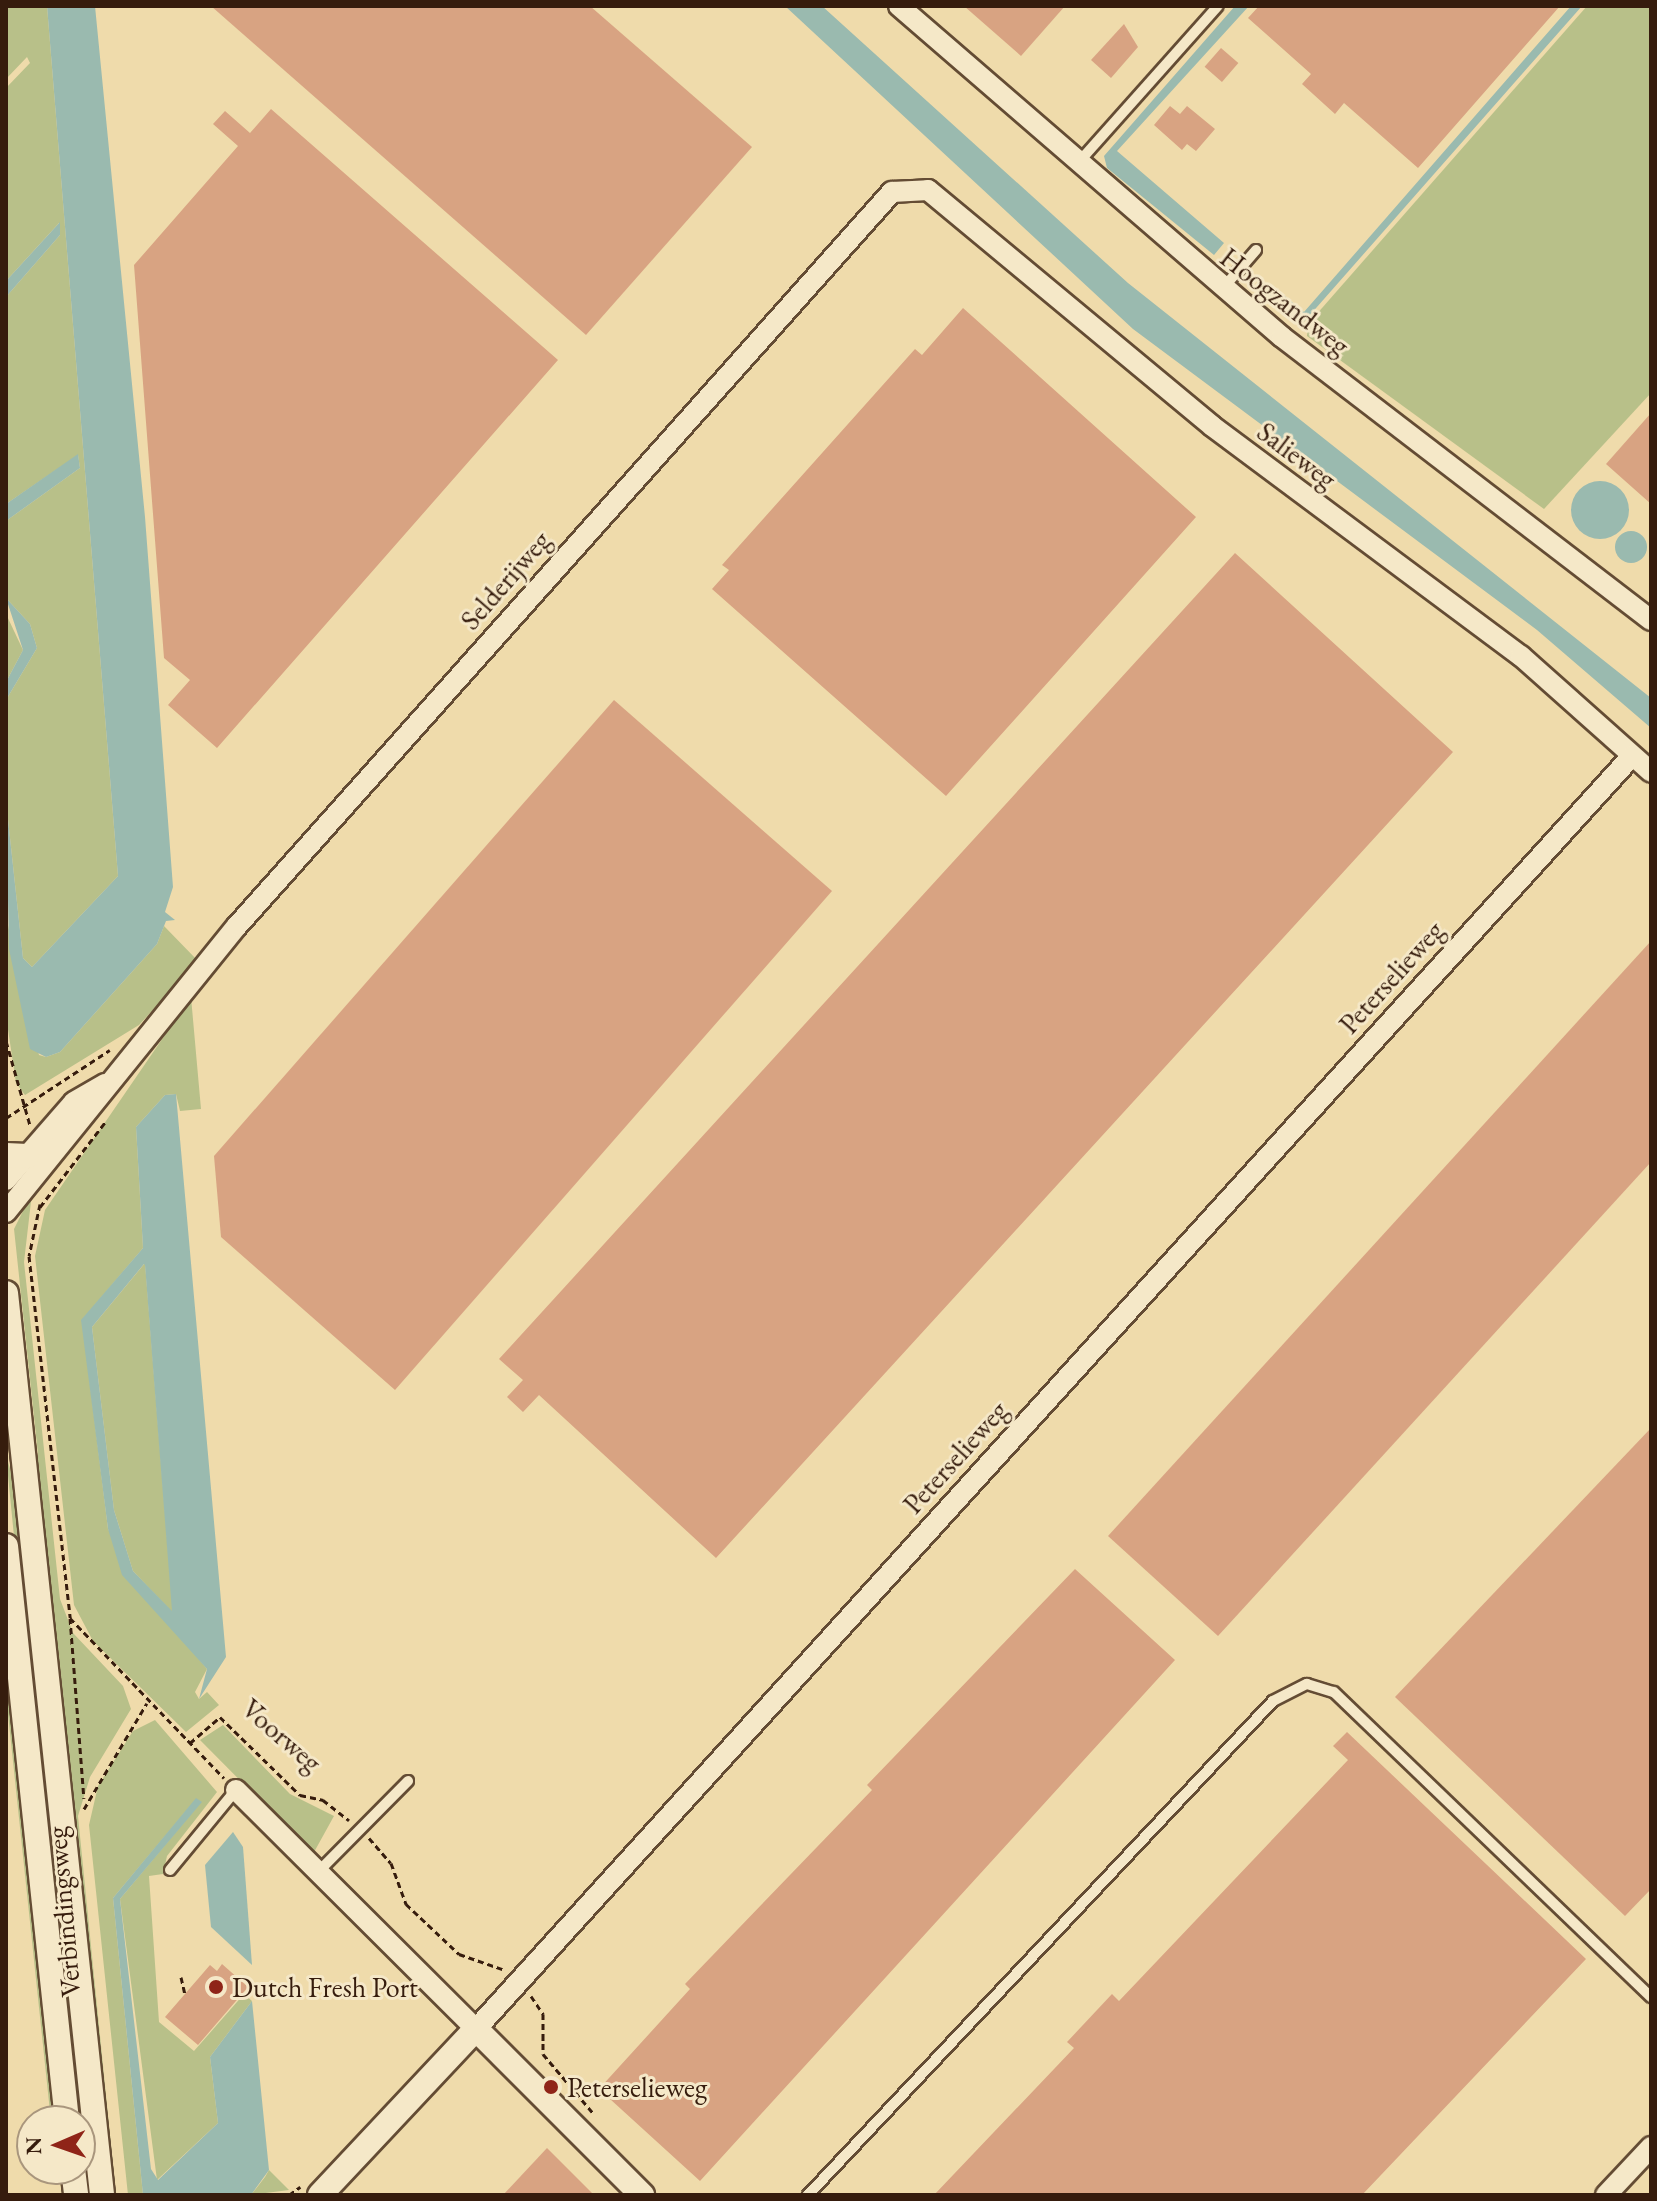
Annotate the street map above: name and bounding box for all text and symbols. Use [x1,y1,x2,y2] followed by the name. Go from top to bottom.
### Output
[1214,240,1356,362] street label: Hoogzandweg
[1251,414,1343,496] street label: Salieweg
[453,524,557,636] street label: Selderijweg
[1332,914,1450,1040] street label: Peterselieweg
[896,1394,1014,1520] street label: Peterselieweg
[235,1691,329,1779] street label: Voorweg
[39,1825,87,1999] street label: Verbindingsweg
[232,1970,418,2004] place label: Dutch Fresh Port
[207,1978,225,1996] marker: Dutch Fresh Port
[567,2070,707,2104] place label: Peterselieweg
[542,2078,560,2096] marker: Peterselieweg
[16,2105,96,2185] north arrow
[19,2136,48,2155] text: N

